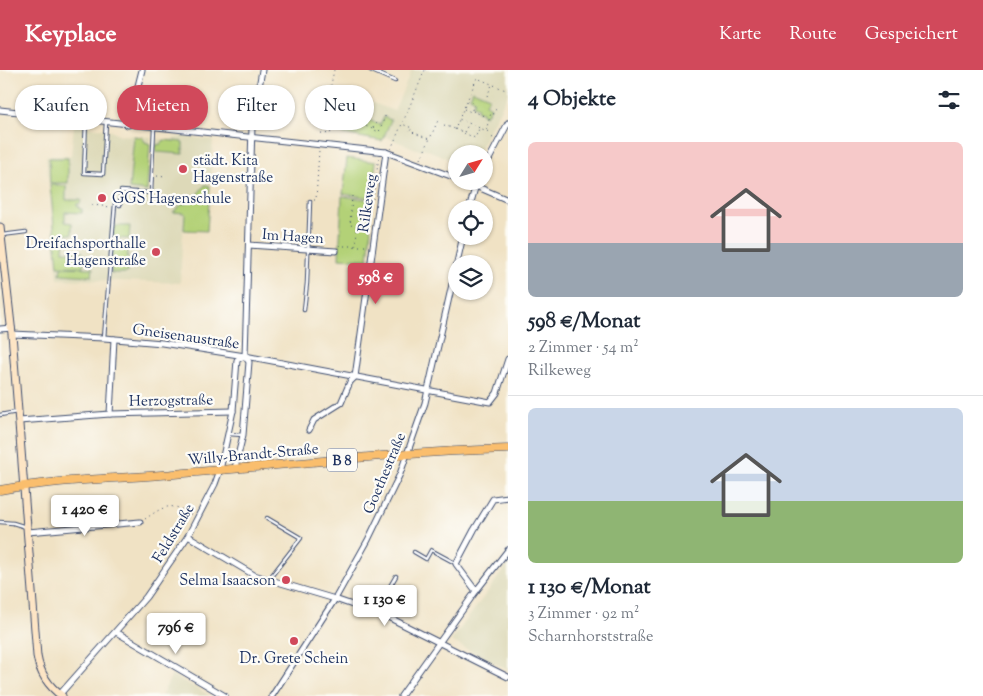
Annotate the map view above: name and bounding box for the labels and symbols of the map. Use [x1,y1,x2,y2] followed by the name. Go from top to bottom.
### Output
[448,145,492,190] north arrow
[193,151,273,189] place label: städt. Kita Hagenstraße
[177,163,189,175] marker: städt. Kita Hagenstraße
[354,172,383,234] street label: Rilkeweg
[112,189,231,210] place label: GGS Hagenschule
[96,192,108,204] marker: GGS Hagenschule
[261,225,325,250] street label: Im Hagen
[26,234,146,272] place label: Dreifachsporthalle Hagenstraße
[150,246,162,258] marker: Dreifachsporthalle Hagenstraße
[341,262,411,305] pin: 598 €
[131,320,241,355] street label: Gneisenaustraße
[129,390,213,413] street label: Herzogstraße
[359,430,412,518] street label: Goethestraße
[187,439,319,472] street label: Willy-Brandt-Straße
[327,448,357,472] road number: B 8
[39,494,131,537] pin: 1 420 €
[148,500,200,567] street label: Feldstraße
[179,571,276,592] place label: Selma Isaacson
[280,574,292,586] marker: Selma Isaacson
[339,584,431,627] pin: 1 130 €
[141,612,211,655] pin: 796 €
[288,635,300,647] marker: Dr. Grete Schein
[240,649,349,670] place label: Dr. Grete Schein

